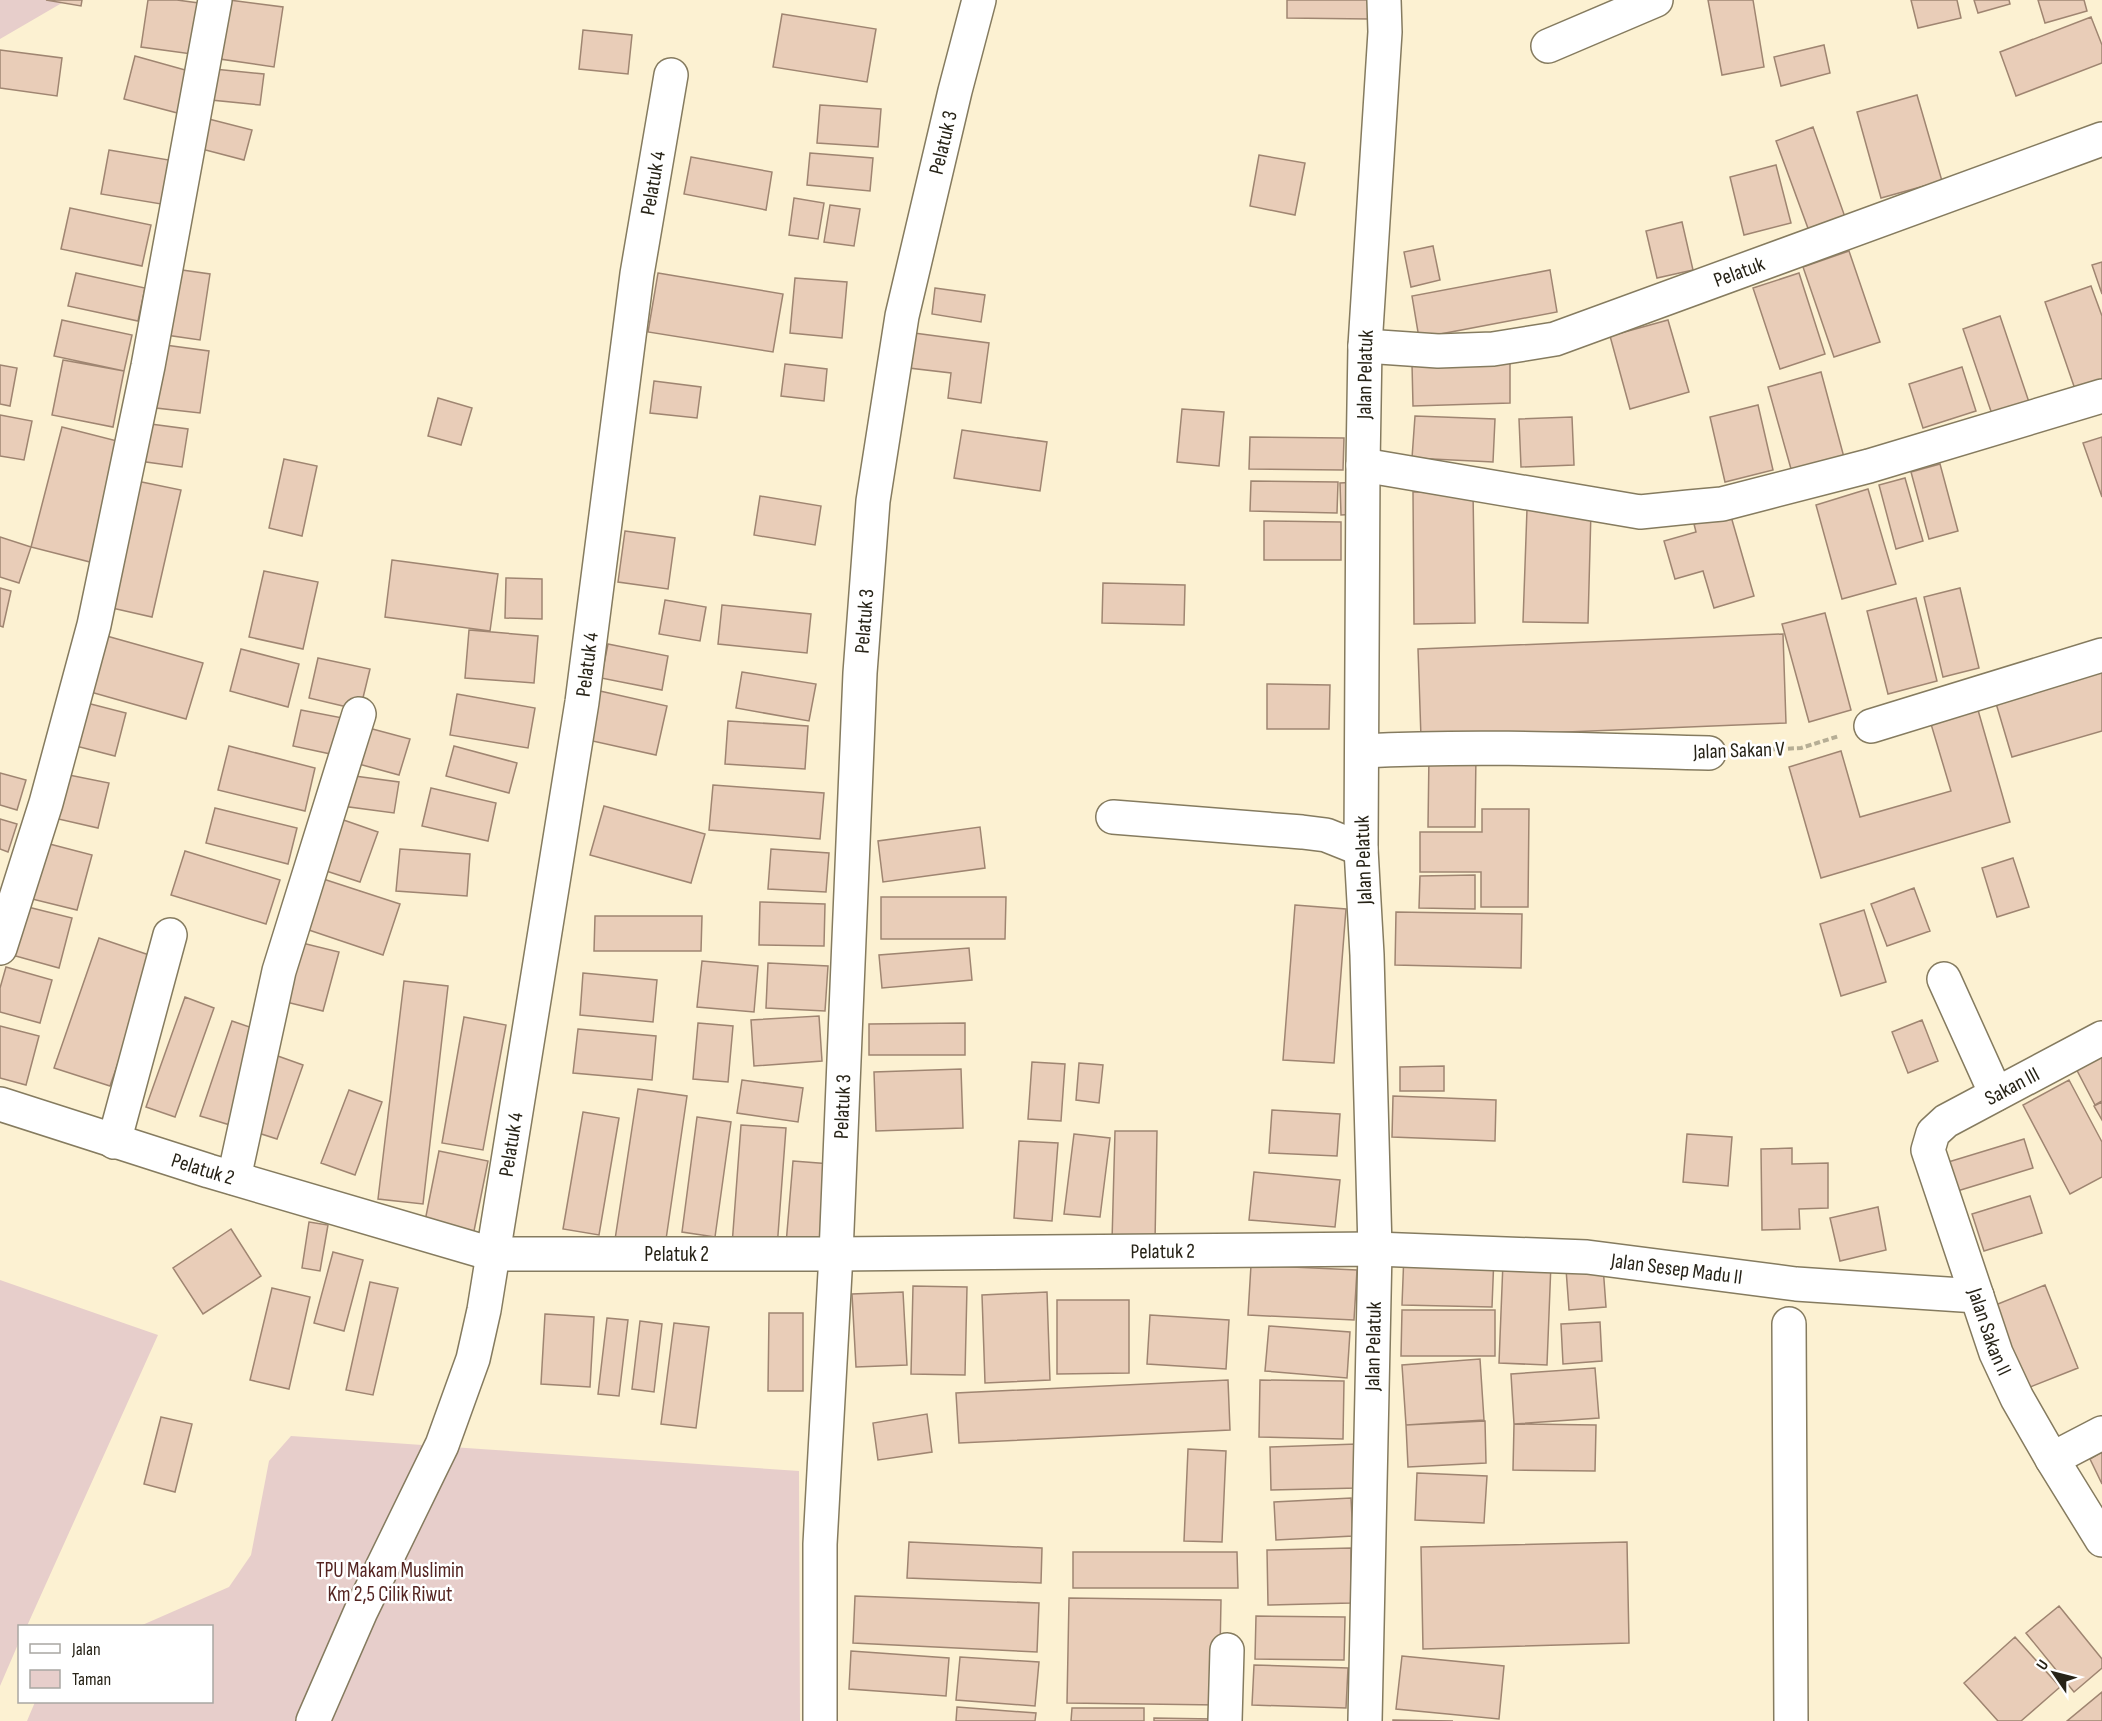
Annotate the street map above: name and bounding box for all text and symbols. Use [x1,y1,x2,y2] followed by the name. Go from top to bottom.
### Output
[924,108,963,177] street label: Pelatuk 3
[635,149,671,217] street label: Pelatuk 4
[1710,251,1768,293] street label: Pelatuk
[1352,329,1379,420] street label: Jalan Pelatuk
[850,588,879,654] street label: Pelatuk 3
[571,631,604,698] street label: Pelatuk 4
[1692,736,1786,765] street label: Jalan Sakan V
[1349,815,1378,906] street label: Jalan Pelatuk
[1981,1062,2044,1111] street label: Sakan III
[829,1074,856,1139] street label: Pelatuk 3
[494,1110,529,1178] street label: Pelatuk 4
[168,1148,237,1191] street label: Pelatuk 2
[1130,1239,1195,1264] street label: Pelatuk 2
[644,1242,709,1267] street label: Pelatuk 2
[1608,1248,1744,1290] street label: Jalan Sesep Madu II
[1962,1284,2017,1380] street label: Jalan Sakan II
[1360,1301,1387,1392] street label: Jalan Pelatuk
[316,1558,464,1607] park label: TPU Makam Muslimin Km 2,5 Cilik Riwut
[18,1625,213,1703] legend
[71,1639,101,1660] text: Jalan
[2024,1643,2084,1703] north arrow
[2033,1656,2053,1674] text: U
[72,1669,111,1690] text: Taman

